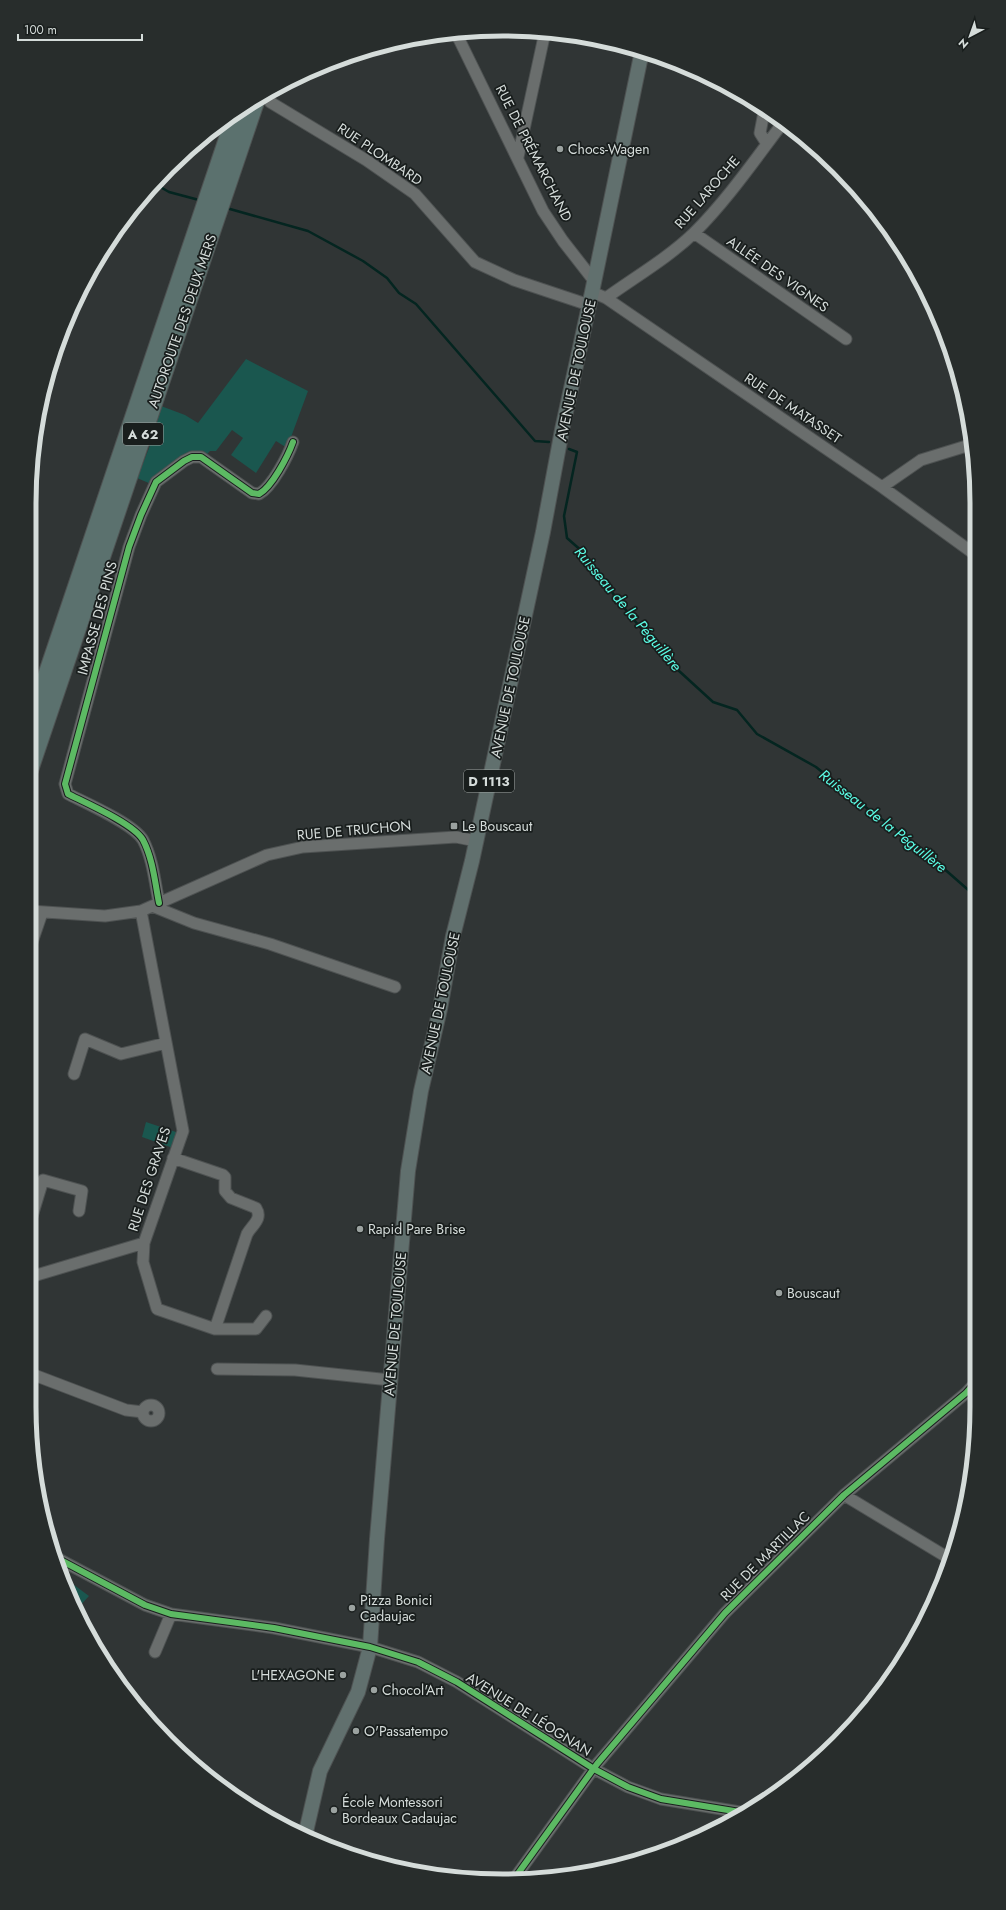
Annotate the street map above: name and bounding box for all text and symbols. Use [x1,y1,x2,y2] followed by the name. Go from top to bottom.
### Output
[18,16,142,42] scale bar
[950,16,990,56] north arrow
[24,21,57,39] text: 100 m
[955,35,972,52] text: N
[491,81,577,225] street label: RUE DE PRÉMARCHAND
[334,118,426,190] street label: RUE PLOMBARD
[568,139,650,159] place label: Chocs-Wagen
[555,144,565,154] marker: Chocs-Wagen
[670,151,744,233] street label: RUE LAROCHE
[143,231,221,411] street label: AUTOROUTE DES DEUX MERS
[723,231,833,317] street label: ALLÉE DES VIGNES
[551,297,601,443] street label: AVENUE DE TOULOUSE
[740,368,846,448] street label: RUE DE MATASSET
[123,423,163,445] road number: A 62
[569,542,687,677] water label: Ruisseau de la Péguillère
[72,559,122,677] street label: IMPASSE DES PINS
[485,614,535,760] street label: AVENUE DE TOULOUSE
[814,764,952,878] water label: Ruisseau de la Péguillère
[464,770,514,792] road number: D 1113
[296,815,412,845] street label: RUE DE TRUCHON
[462,816,533,836] place label: Le Bouscaut
[449,821,459,831] marker: Le Bouscaut
[415,930,465,1076] street label: AVENUE DE TOULOUSE
[123,1124,175,1234] street label: RUE DES GRAVES
[368,1219,465,1239] place label: Rapid Pare Brise
[355,1224,365,1234] marker: Rapid Pare Brise
[379,1251,411,1397] street label: AVENUE DE TOULOUSE
[787,1283,840,1303] place label: Bouscaut
[774,1288,784,1298] marker: Bouscaut
[716,1507,814,1605] street label: RUE DE MARTILLAC
[360,1590,432,1626] place label: Pizza Bonici Cadaujac
[347,1603,357,1613] marker: Pizza Bonici Cadaujac
[251,1665,335,1685] place label: L'HEXAGONE
[462,1667,596,1761] street label: AVENUE DE LÉOGNAN
[338,1670,348,1680] marker: L'HEXAGONE
[382,1680,444,1700] place label: Chocol'Art
[369,1685,379,1695] marker: Chocol'Art
[364,1721,449,1741] place label: O'Passatempo
[351,1726,361,1736] marker: O'Passatempo
[342,1792,457,1828] place label: École Montessori Bordeaux Cadaujac
[329,1805,339,1815] marker: École Montessori Bordeaux Cadaujac

